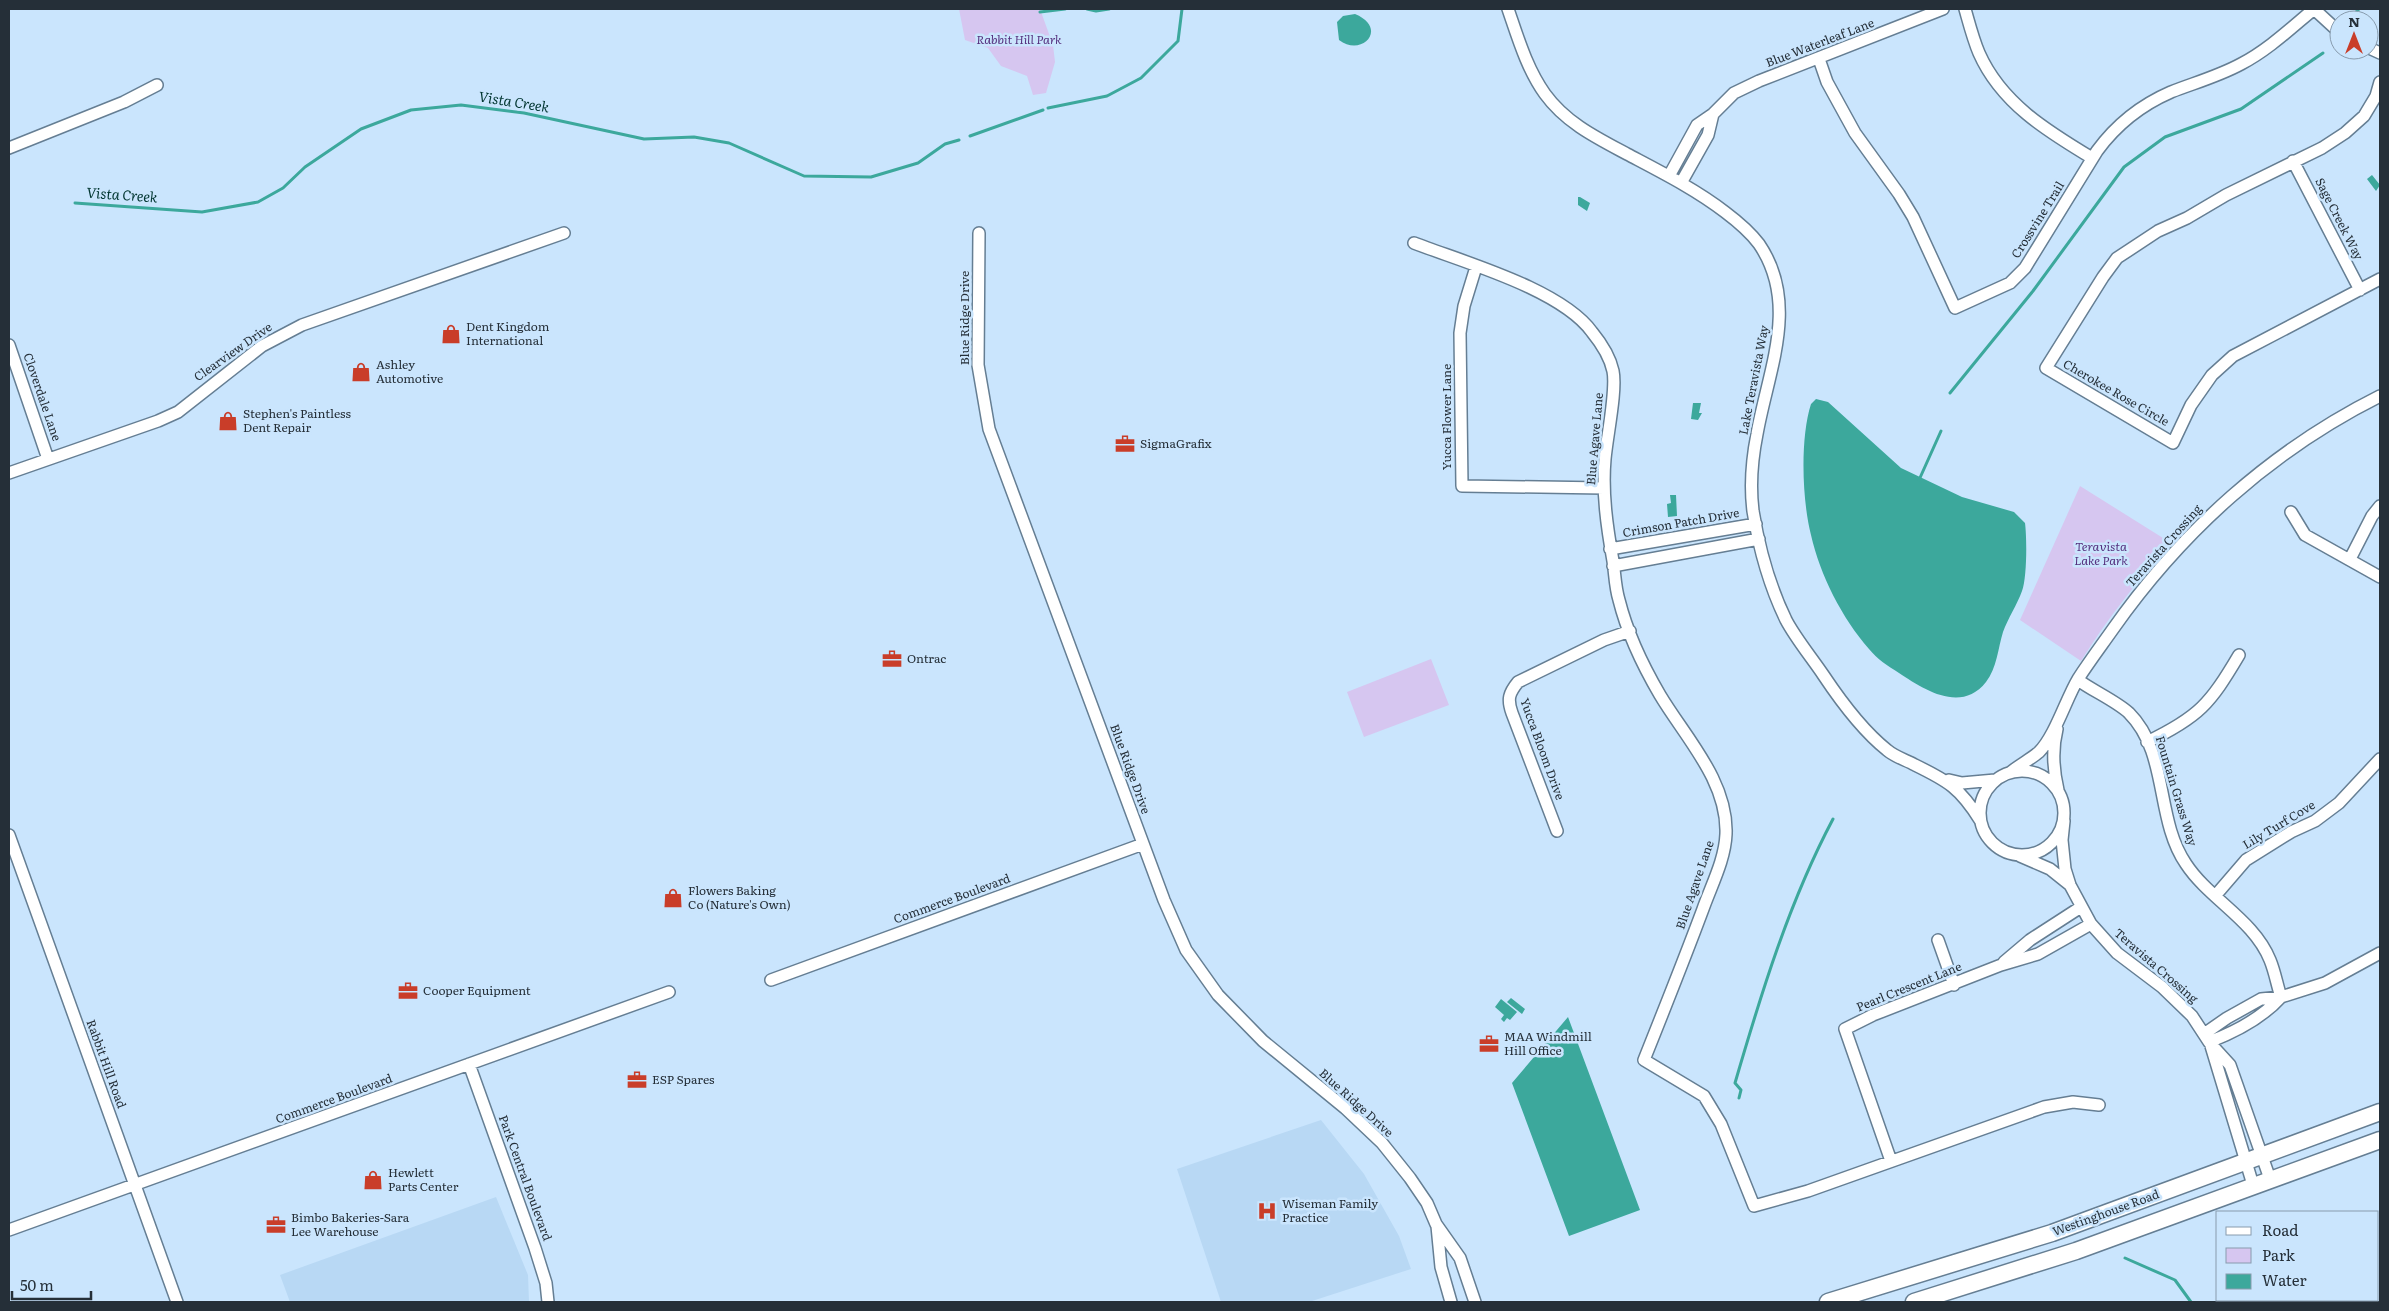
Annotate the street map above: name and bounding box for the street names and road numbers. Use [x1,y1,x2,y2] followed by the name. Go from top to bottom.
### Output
[1763,13,1877,71] street label: Blue Waterleaf Lane
[2311,174,2368,263] street label: Sage Creek Way
[2006,177,2068,261] street label: Crossvine Trail
[955,271,973,365] street label: Blue Ridge Drive
[190,317,275,385] street label: Clearview Drive
[1734,323,1772,436] street label: Lake Teravista Way
[19,350,66,443] street label: Cloverdale Lane
[2060,354,2173,430] street label: Cherokee Rose Circle
[1437,364,1455,470] street label: Yucca Flower Lane
[1581,392,1607,486] street label: Blue Agave Lane
[2121,500,2206,591] street label: Teravista Crossing
[1621,503,1741,541] street label: Crimson Patch Drive
[1516,695,1570,802] street label: Yucca Bloom Drive
[1106,721,1156,816] street label: Blue Ridge Drive
[2152,733,2202,848] street label: Fountain Grass Way
[2239,795,2318,853] street label: Lily Turf Cove
[1670,838,1718,932] street label: Blue Agave Lane
[891,868,1013,928] street label: Commerce Boulevard
[2111,924,2203,1007] street label: Teravista Crossing
[1853,957,1964,1015] street label: Pearl Crescent Lane
[83,1017,132,1111] street label: Rabbit Hill Road
[1315,1064,1398,1141] street label: Blue Ridge Drive
[273,1068,395,1128] street label: Commerce Boulevard
[495,1112,557,1244] street label: Park Central Boulevard
[2050,1184,2162,1240] street label: Westinghouse Road

